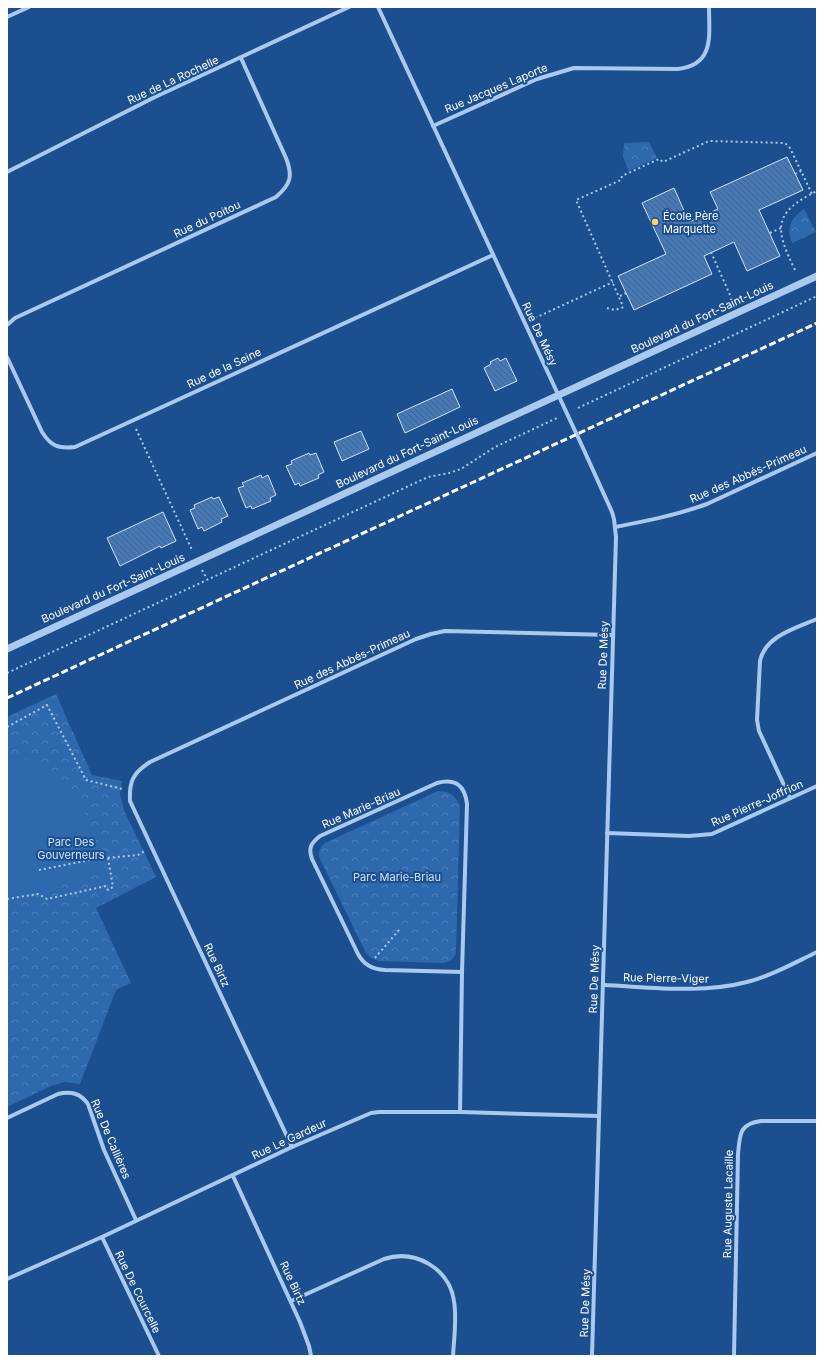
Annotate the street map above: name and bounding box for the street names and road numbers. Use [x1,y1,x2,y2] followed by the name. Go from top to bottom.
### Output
[125,53,221,107] street label: Rue de La Rochelle
[442,60,550,116] street label: Rue Jacques Laporte
[171,197,243,241] street label: Rue du Poitou
[629,278,776,356] street label: Boulevard du Fort-Saint-Louis
[519,300,561,368] street label: Rue De Mésy
[185,345,263,391] street label: Rue de la Seine
[334,413,481,491] street label: Boulevard du Fort-Saint-Louis
[687,442,809,506] street label: Rue des Abbés-Primeau
[39,550,187,626] street label: Boulevard du Fort-Saint-Louis
[595,620,611,690] street label: Rue De Mésy
[292,626,412,692] street label: Rue des Abbés-Primeau
[709,776,805,830] street label: Rue Pierre-Joffrion
[320,784,402,832] street label: Rue Marie-Briau
[201,941,233,989] street label: Rue Birtz
[586,944,602,1014] street label: Rue De Mésy
[623,970,709,986] street label: Rue Pierre-Viger
[88,1097,134,1181] street label: Rue De Callières
[249,1116,329,1162] street label: Rue Le Gardeur
[720,1150,736,1258] street label: Rue Auguste Lacaille
[112,1248,164,1336] street label: Rue De Courcelle
[277,1259,309,1307] street label: Rue Birtz
[577,1268,593,1338] street label: Rue De Mésy

